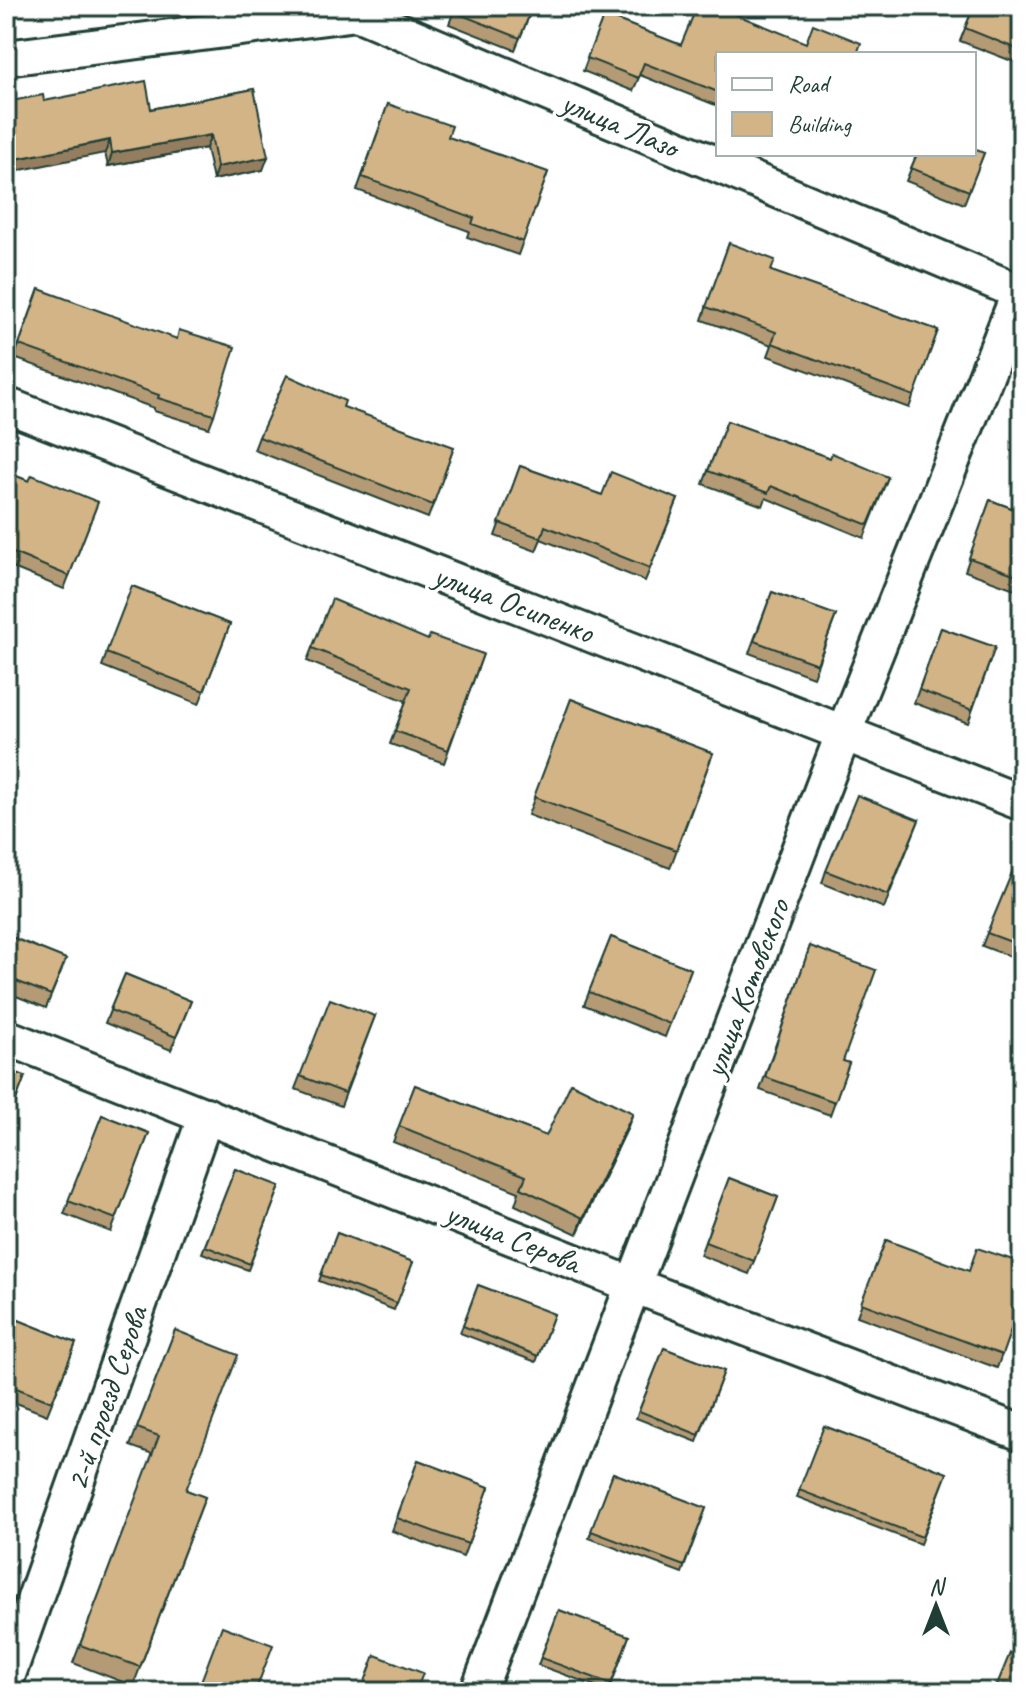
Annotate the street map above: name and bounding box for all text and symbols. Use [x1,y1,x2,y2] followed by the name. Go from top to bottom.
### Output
[716,52,976,156] legend
[788,69,832,99] text: Road
[553,81,688,169] street label: улица Лазо
[788,109,853,139] text: Building
[426,554,601,653] street label: улица Осипенко
[693,892,800,1085] street label: улица Котовского
[438,1191,589,1284] street label: улица Серова
[56,1299,158,1496] street label: 2-й проезд Серова
[896,1566,976,1646] north arrow
[929,1573,946,1601] text: N

